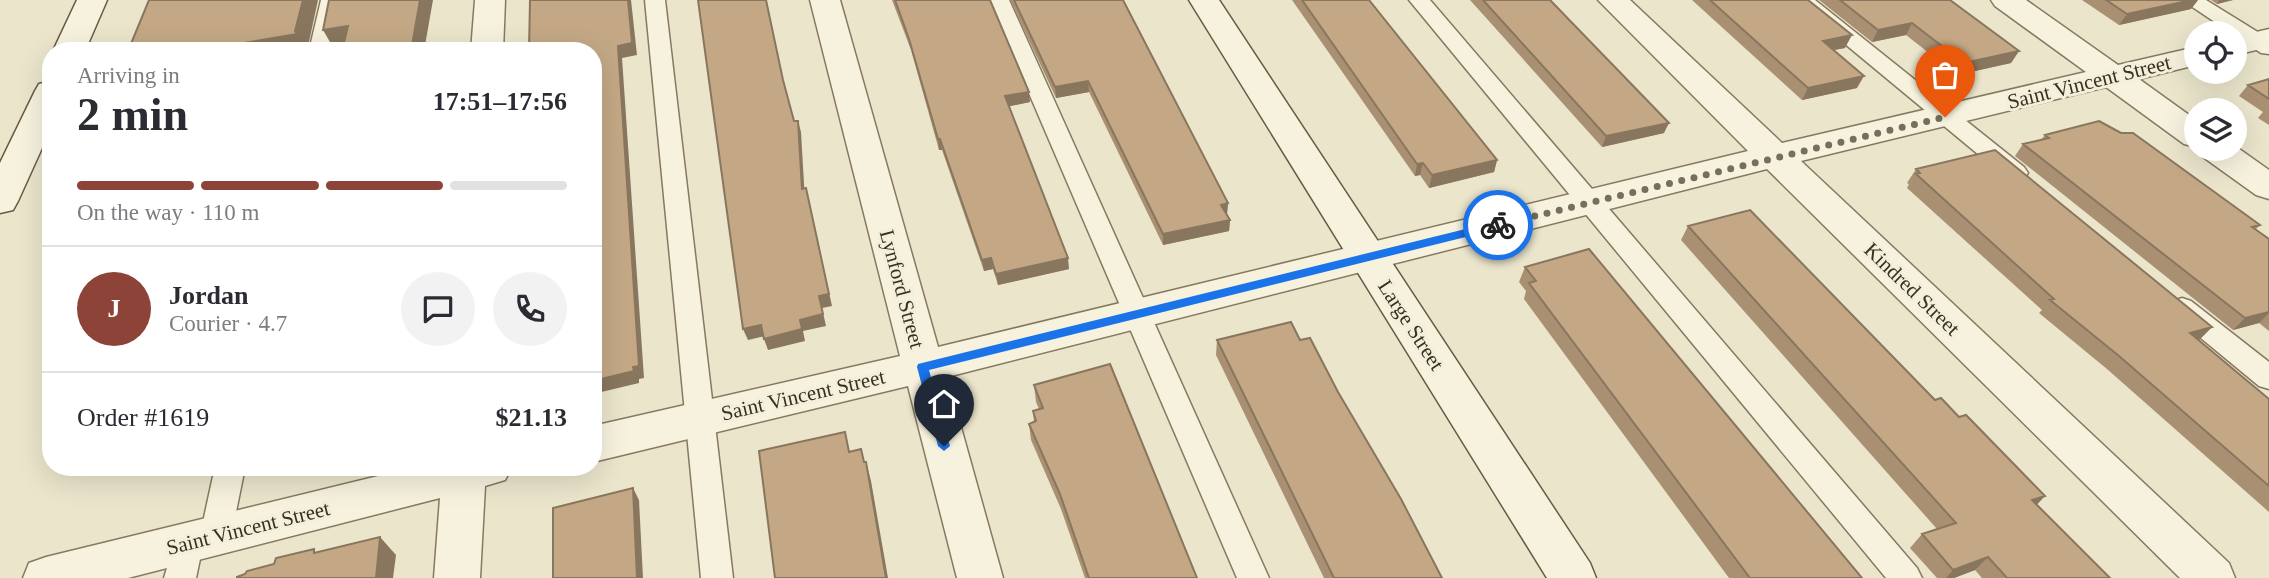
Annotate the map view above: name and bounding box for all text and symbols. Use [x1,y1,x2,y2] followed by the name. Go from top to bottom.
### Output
[2184,21,2247,161] map controls
[2184,21,2247,84] button: locate
[1915,45,1975,117] pin
[2005,50,2173,114] street label: Saint Vincent Street
[1926,56,1964,94] icon: bag
[77,63,180,88] text: Arriving in
[433,87,567,116] text: 17:51–17:56
[77,89,188,140] text: 2 min
[2184,98,2247,161] button: layers
[1463,190,1533,260] courier
[77,200,259,225] text: On the way · 110 m
[1479,206,1517,244] icon: bike
[875,227,929,351] street label: Lynford Street
[1859,238,1965,340] street label: Kindred Street
[401,272,475,346] button: chat
[493,272,567,346] button: phone
[1373,275,1449,375] street label: Large Street
[169,281,248,310] text: Jordan
[108,294,121,323] text: J
[169,311,287,336] text: Courier · 4.7
[719,364,887,426] street label: Saint Vincent Street
[914,374,974,446] pin
[925,385,963,423] icon: home
[77,403,209,432] text: Order #1619
[496,403,567,432] text: $21.13
[164,496,332,560] street label: Saint Vincent Street

